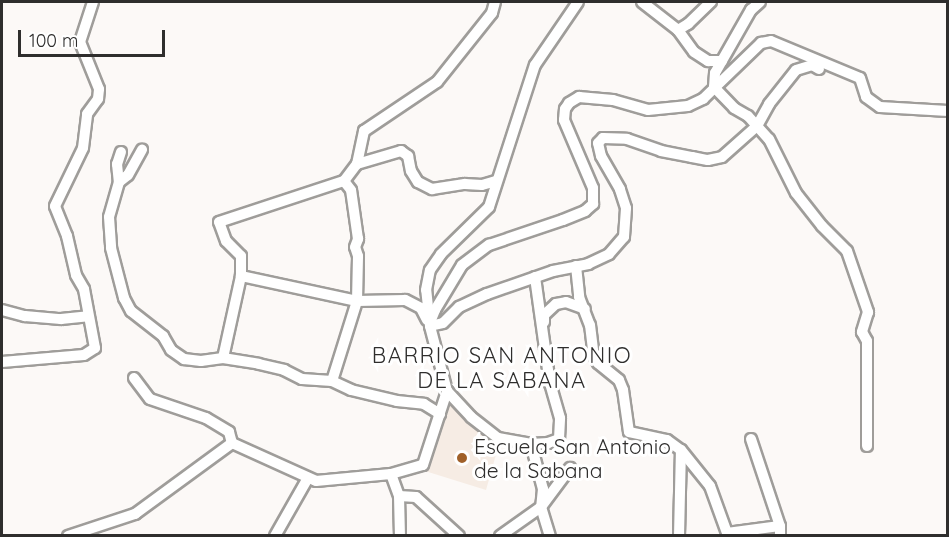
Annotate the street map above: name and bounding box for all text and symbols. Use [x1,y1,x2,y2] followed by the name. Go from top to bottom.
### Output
[21,18,168,56] scale bar
[29,29,78,52] text: 100 m
[372,342,632,394] district label: BARRIO SAN ANTONIO DE LA SABANA
[474,433,671,483] place label: Escuela San Antonio de la Sabana
[455,451,469,465] marker: Escuela San Antonio de la Sabana

